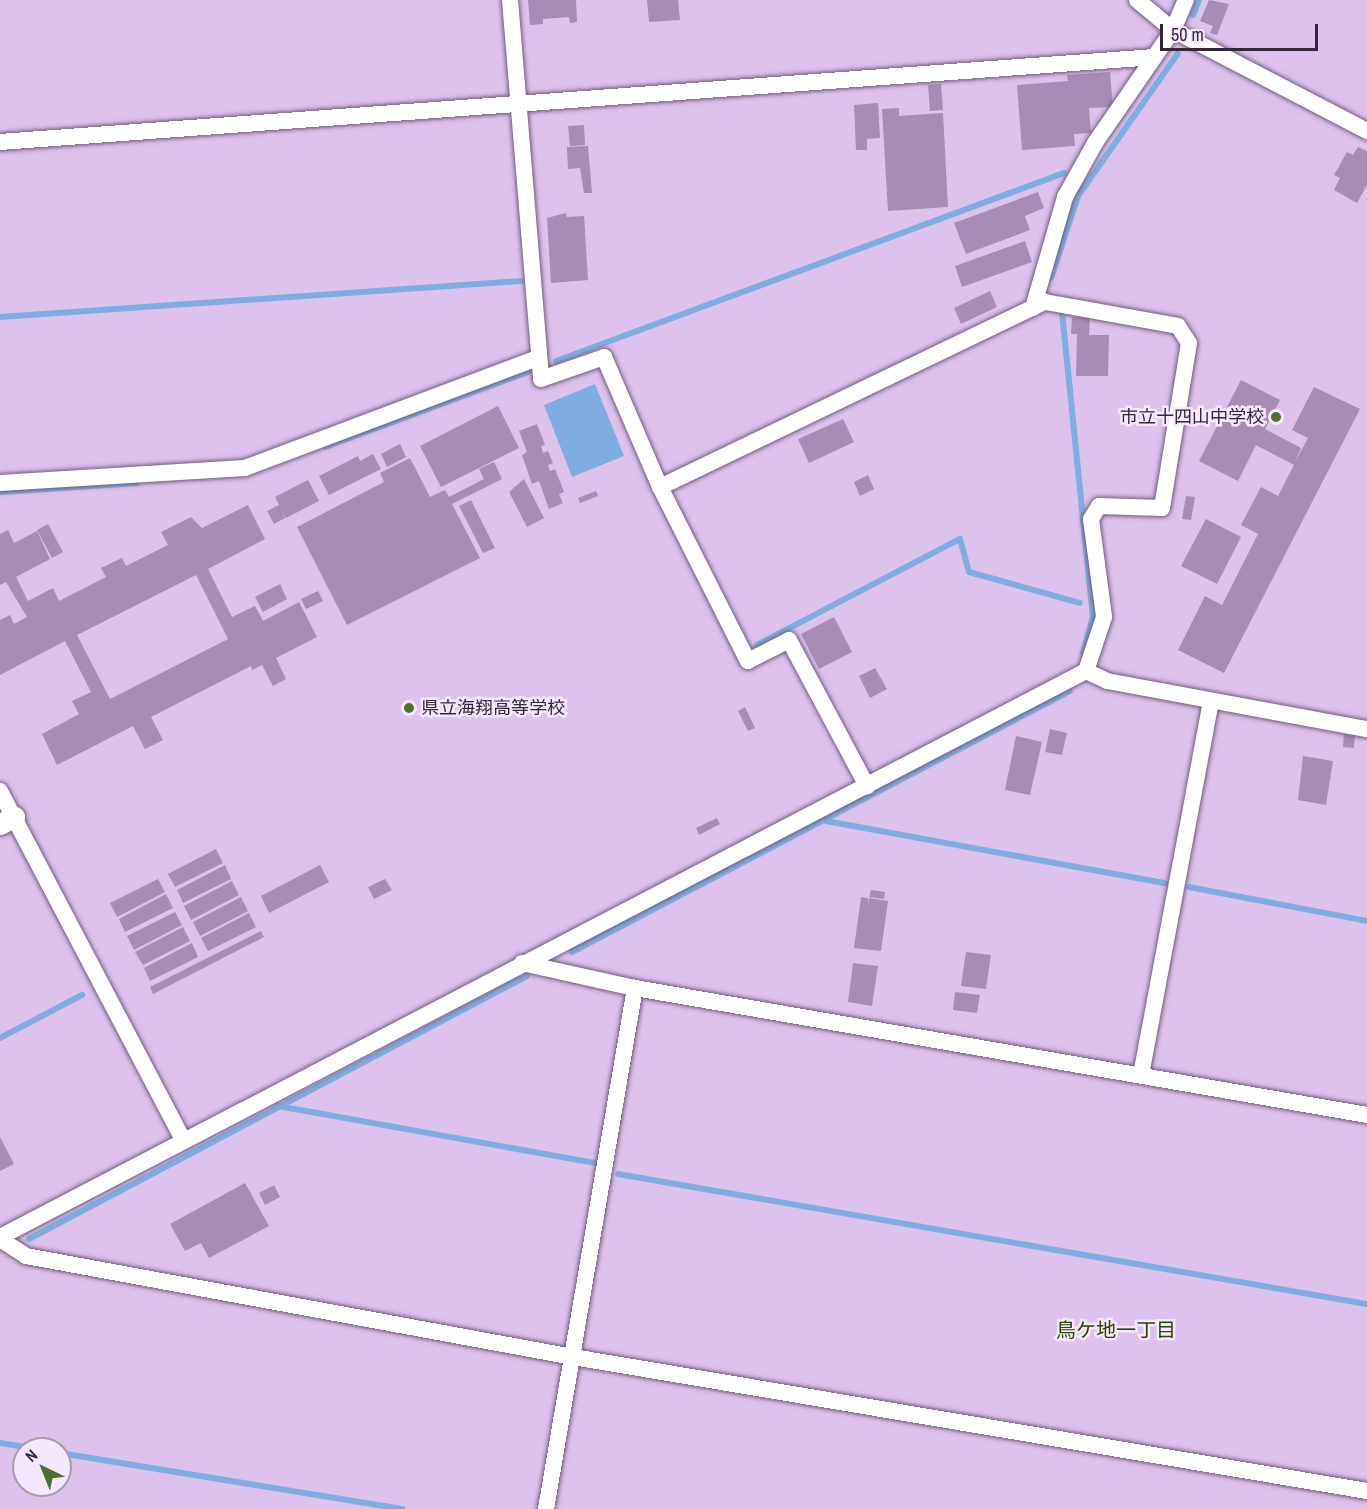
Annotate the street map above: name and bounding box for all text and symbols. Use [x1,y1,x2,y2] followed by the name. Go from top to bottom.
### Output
[1163,12,1320,50] scale bar
[1171,22,1204,47] text: 50 m
[1120,406,1264,428] place label: 市立十四山中学校
[1269,410,1283,424] marker: 市立十四山中学校
[421,697,565,719] place label: 県立海翔高等学校
[402,701,416,715] marker: 県立海翔高等学校
[1056,1317,1176,1341] district label: 鳥ケ地一丁目
[12,1437,72,1497] north arrow
[20,1444,42,1467] text: N

